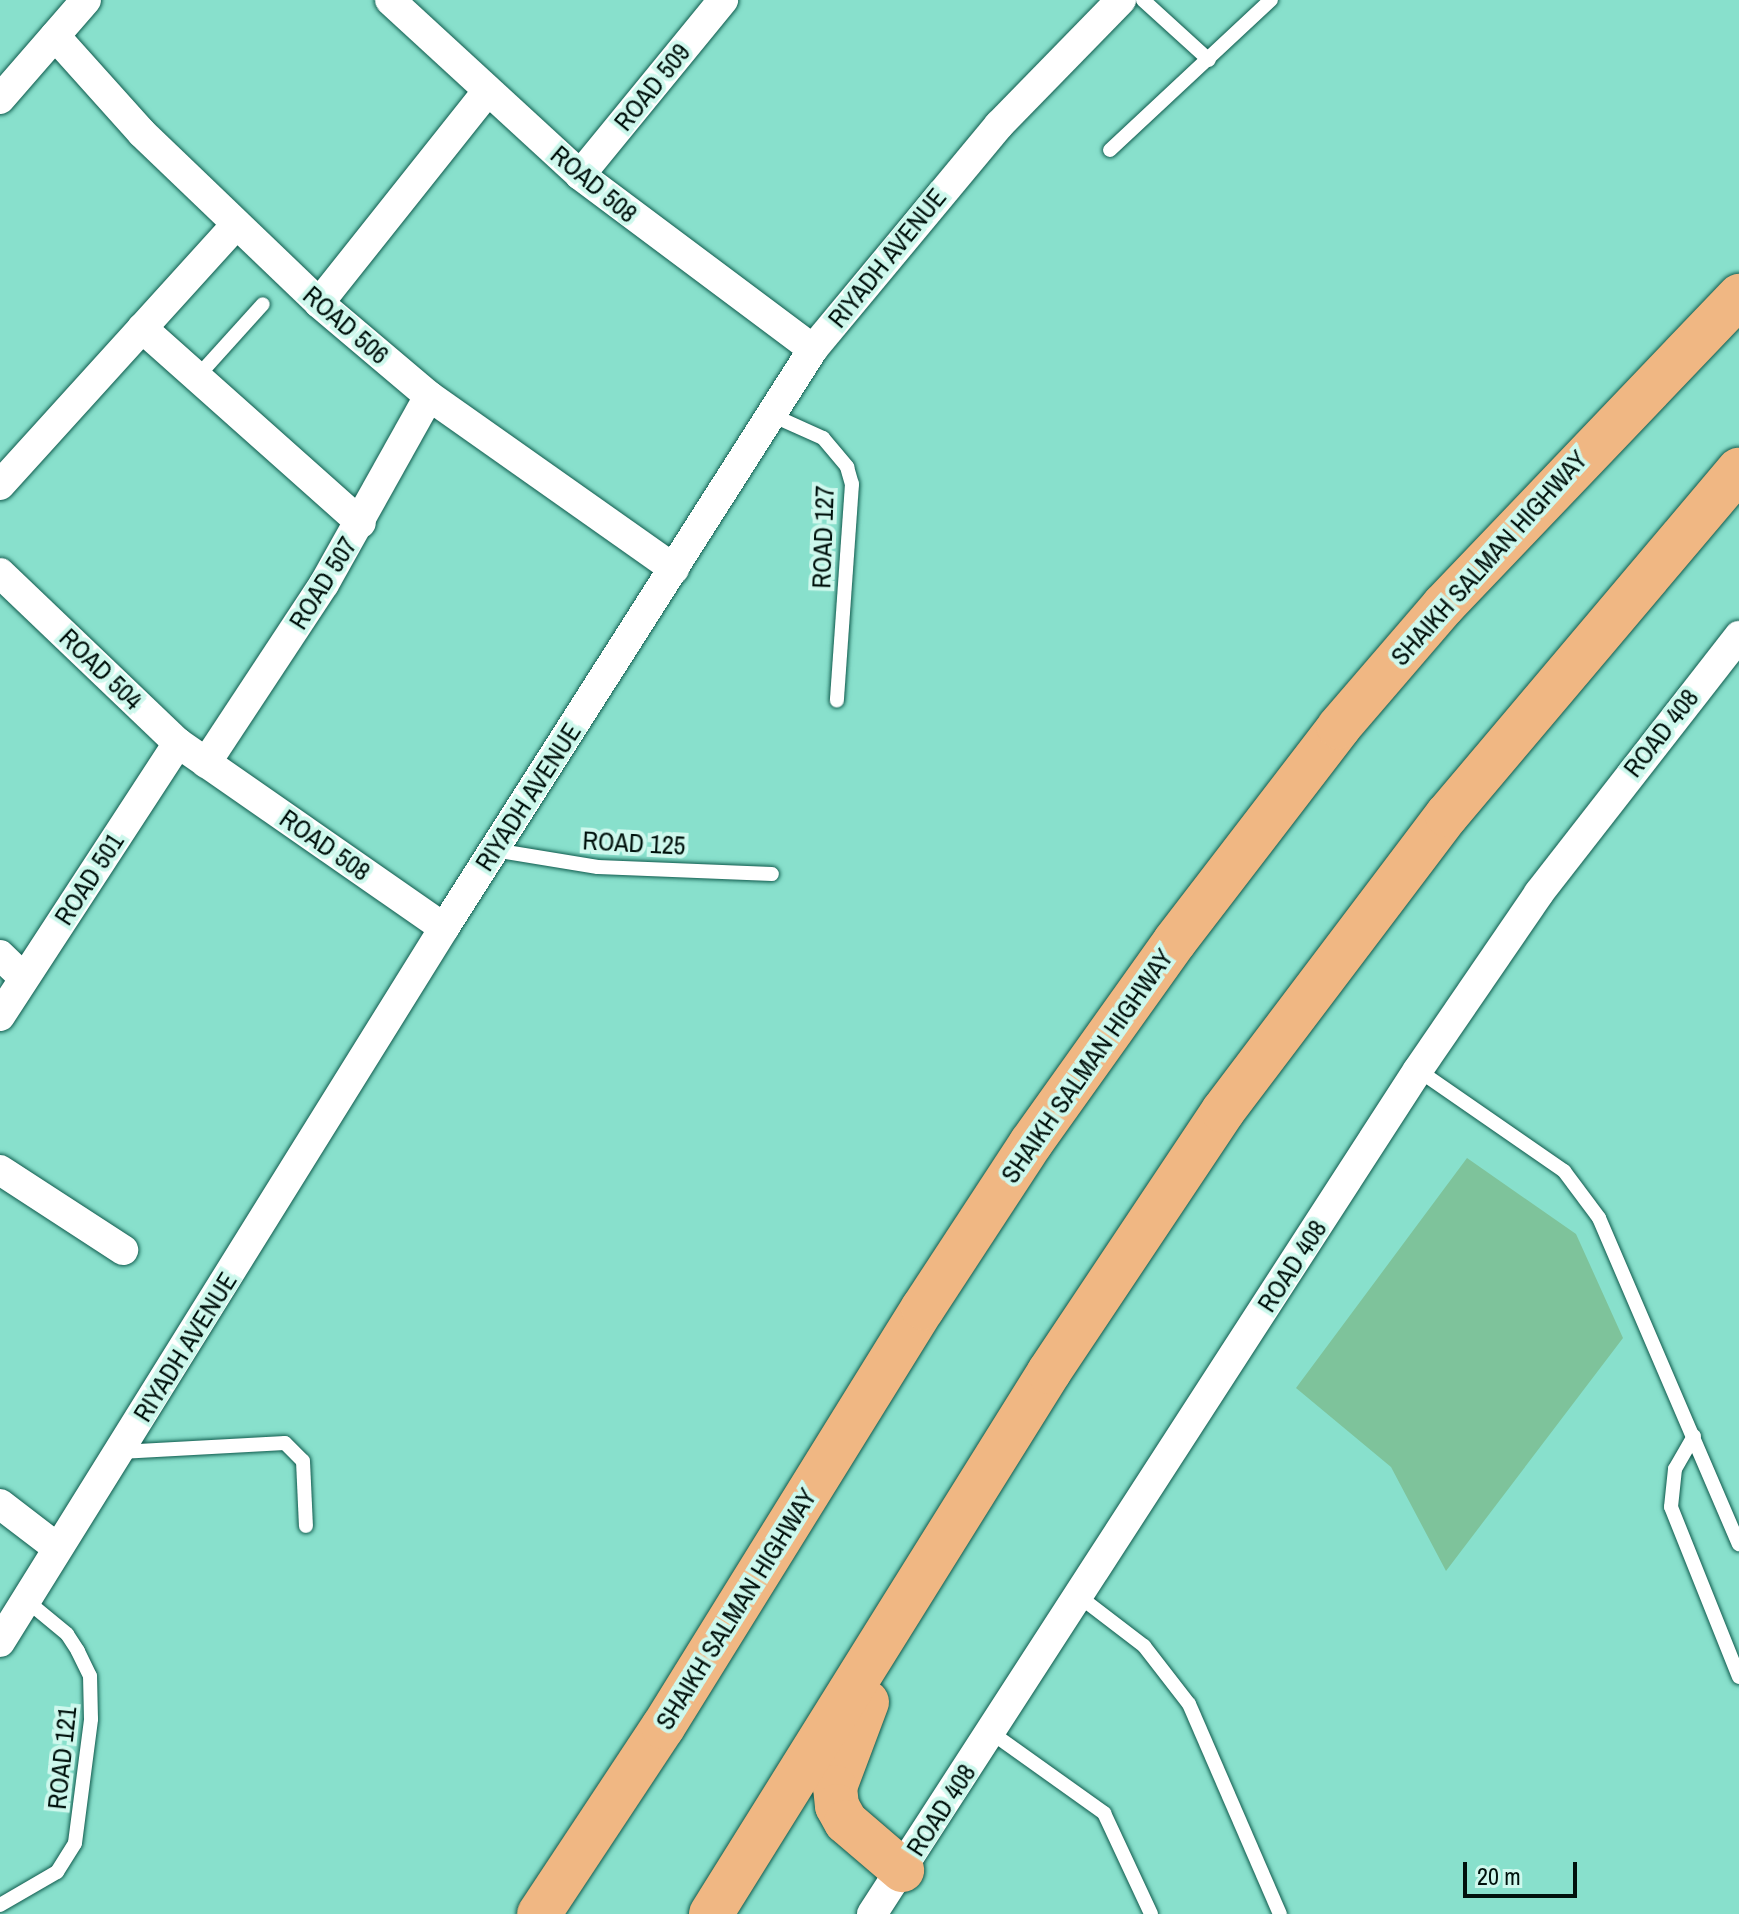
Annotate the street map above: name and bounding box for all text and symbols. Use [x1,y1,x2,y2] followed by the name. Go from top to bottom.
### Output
[607,37,697,137] street label: ROAD 509
[544,139,644,229] street label: ROAD 508
[821,182,953,334] street label: RIYADH AVENUE
[297,279,395,371] street label: ROAD 506
[1384,444,1594,672] street label: SHAIKH SALMAN HIGHWAY
[806,485,840,589] street label: ROAD 127
[282,531,364,635] street label: ROAD 507
[53,622,149,716] street label: ROAD 504
[1617,683,1705,783] street label: ROAD 408
[468,717,588,877] street label: RIYADH AVENUE
[274,803,376,887] street label: ROAD 508
[582,825,686,861] street label: ROAD 125
[48,827,130,931] street label: ROAD 501
[994,943,1180,1189] street label: SHAIKH SALMAN HIGHWAY
[1251,1214,1333,1318] street label: ROAD 408
[126,1266,244,1428] street label: RIYADH AVENUE
[649,1483,823,1735] street label: SHAIKH SALMAN HIGHWAY
[41,1705,83,1811] street label: ROAD 121
[900,1758,982,1862] street label: ROAD 408
[1467,1846,1581,1896] scale bar
[1477,1860,1521,1892] text: 20 m

